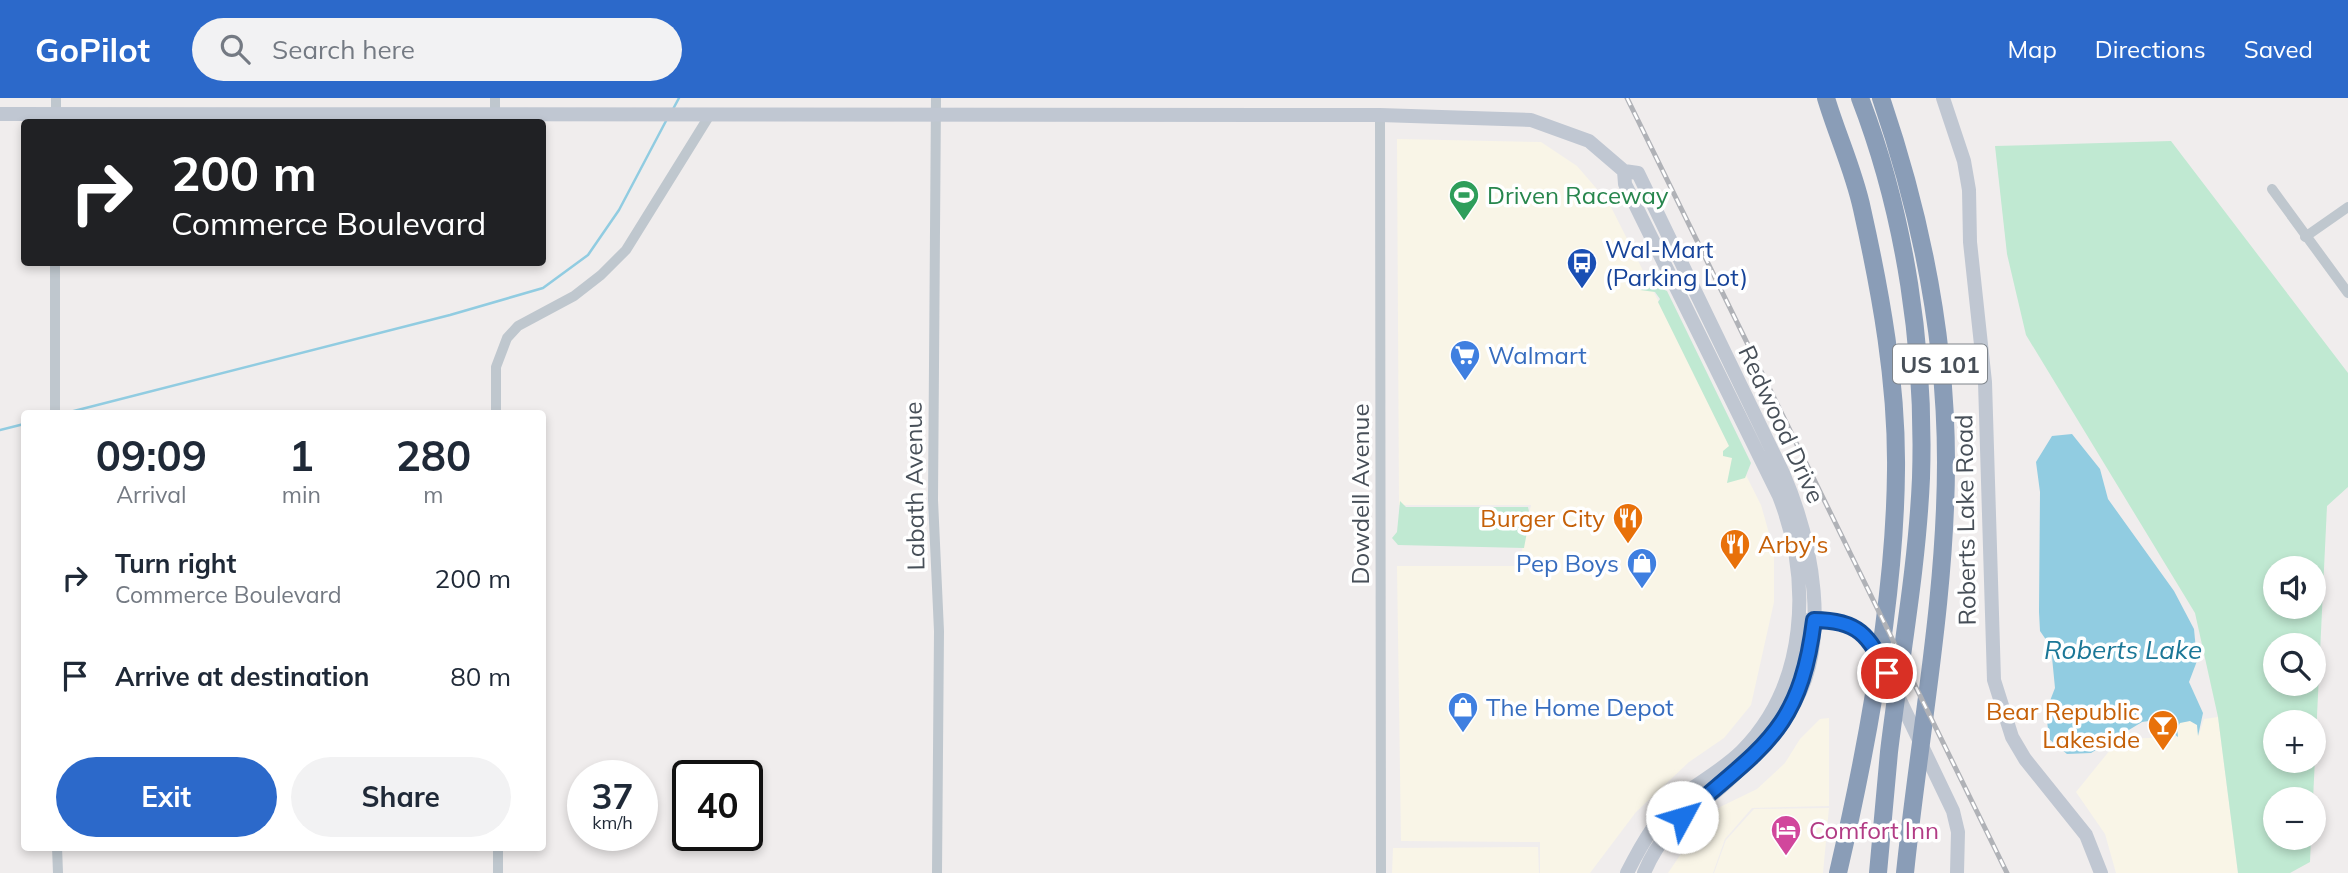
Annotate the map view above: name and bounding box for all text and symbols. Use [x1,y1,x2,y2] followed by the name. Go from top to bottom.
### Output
[192,18,682,81] search box
[35,29,150,70] text: GoPilot
[216,30,254,68] icon: search
[272,33,415,66] text: Search here
[2007,34,2057,64] text: Map
[2095,34,2206,64] text: Directions
[2244,34,2313,64] text: Saved
[171,142,317,203] text: 200 m
[56,147,147,238] icon: right
[1447,178,1481,222] sports icon: Driven Raceway
[1487,180,1669,210] place label: Driven Raceway
[171,203,486,243] text: Commerce Boulevard
[1605,234,1748,292] place label: Wal-Mart (Parking Lot)
[1565,246,1599,290] bus stop icon: Wal-Mart (Parking Lot)
[1448,338,1482,382] supermarket icon: Walmart
[1488,340,1587,370] place label: Walmart
[1732,340,1832,508] street label: Redwood Drive
[1893,344,1987,384] road number: US 101
[898,401,930,571] street label: Labath Avenue
[1345,404,1375,584] street label: Dowdell Avenue
[1948,414,1982,626] street label: Roberts Lake Road
[96,429,207,482] text: 09:09
[289,429,314,482] text: 1
[396,429,471,482] text: 280
[116,480,187,509] text: Arrival
[282,480,321,509] text: min
[423,480,444,509] text: m
[1611,501,1645,545] restaurant icon: Burger City
[1480,503,1605,533] place label: Burger City
[1718,527,1752,571] restaurant icon: Arby's
[1758,529,1829,559] place label: Arby's
[1625,546,1659,590] shop icon: Pep Boys
[115,547,236,580] text: Turn right
[1516,548,1619,578] place label: Pep Boys
[2263,556,2326,850] map controls
[2263,556,2326,619] button: sound
[56,559,94,597] icon: right
[435,562,511,595] text: 200 m
[115,580,342,609] text: Commerce Boulevard
[2044,633,2202,666] water label: Roberts Lake
[2263,633,2326,696] button: search
[1857,643,1917,703] pin
[1868,654,1906,692] icon: arrive
[56,657,94,695] icon: arrive
[115,660,370,693] text: Arrive at destination
[450,660,511,693] text: 80 m
[1446,690,1480,734] shop icon: The Home Depot
[1486,692,1674,722] place label: The Home Depot
[1986,696,2140,754] place label: Bear Republic Lakeside
[2146,708,2180,752] bar icon: Bear Republic Lakeside
[2263,710,2326,773] button: +
[56,757,277,837] button: Exit
[291,757,511,837] button: Share
[672,760,763,851] speed limit sign: 40
[591,774,634,818] text: 37
[1645,780,1719,854] position arrow
[2263,787,2326,850] button: −
[592,811,633,834] text: km/h
[1769,813,1803,857] hotel icon: Comfort Inn
[1809,815,1939,845] place label: Comfort Inn

